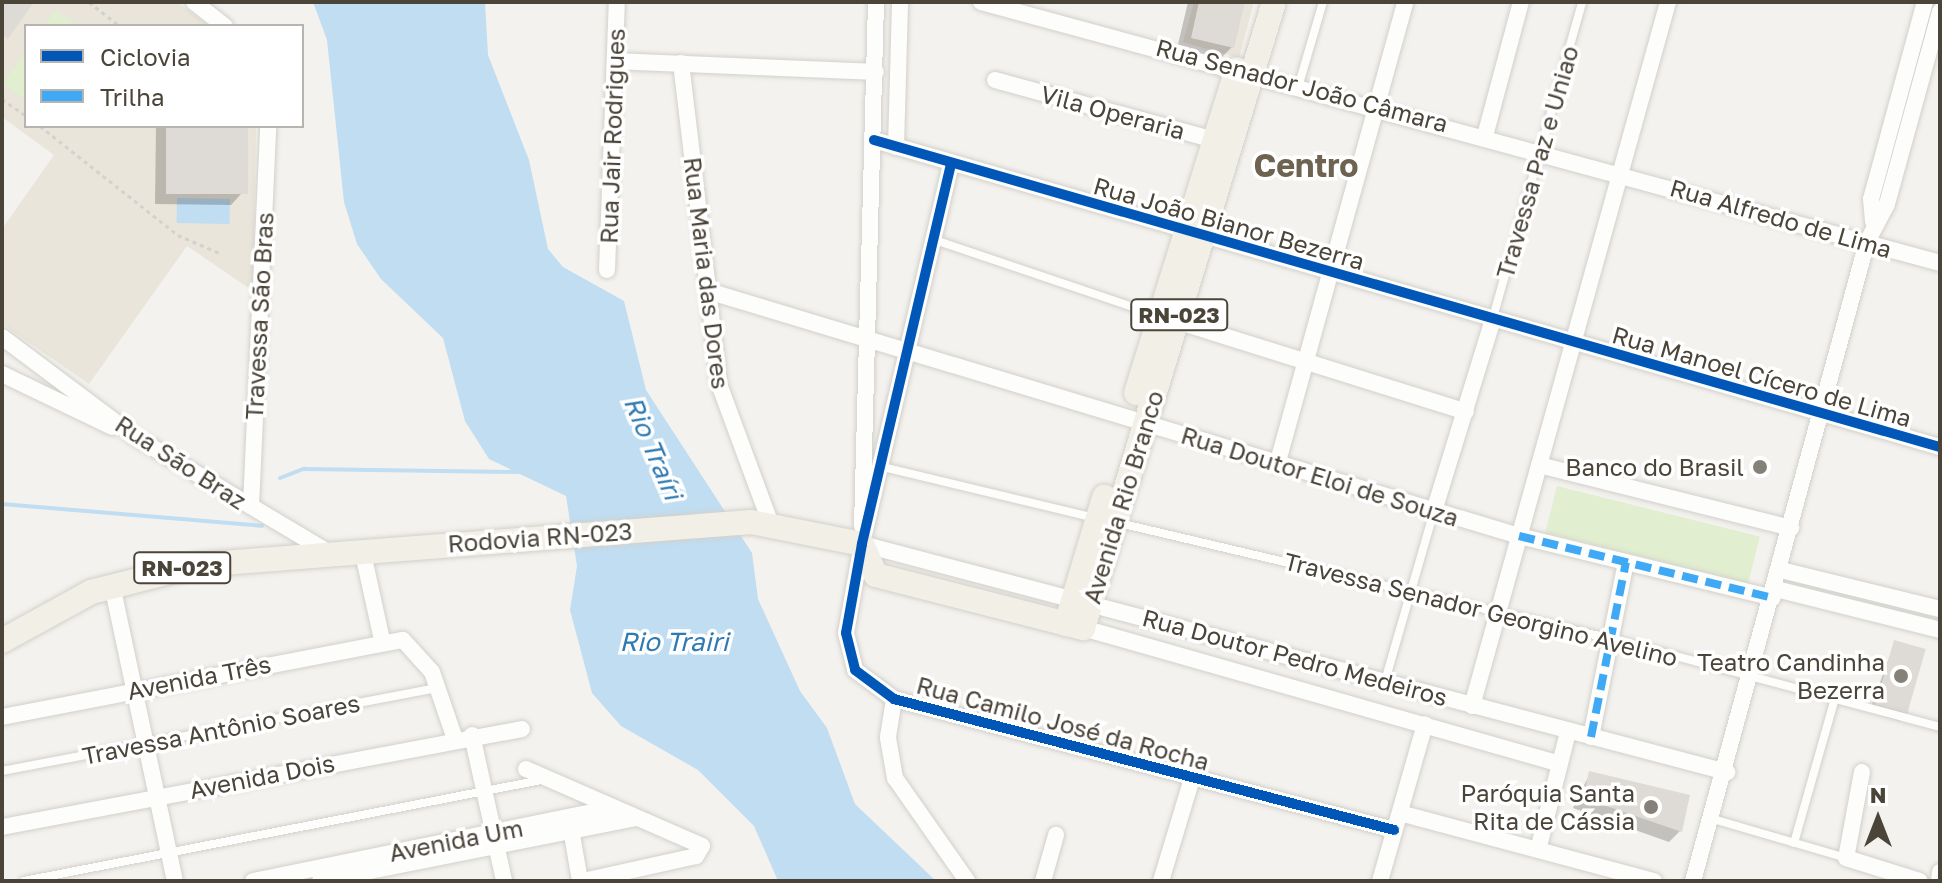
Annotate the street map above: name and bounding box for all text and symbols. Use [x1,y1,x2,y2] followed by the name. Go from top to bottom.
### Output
[24,24,304,128] legend
[594,28,630,244] street label: Rua Jair Rodrigues
[1153,32,1451,138] street label: Rua Senador João Câmara
[100,42,191,71] text: Ciclovia
[1490,42,1584,282] street label: Travessa Paz e Uniao
[1038,79,1188,145] street label: Vila Operaria
[100,82,165,111] text: Trilha
[1254,146,1358,184] district label: Centro
[678,155,736,391] street label: Rua Maria das Dores
[1090,171,1368,275] street label: Rua João Bianor Bezerra
[1667,173,1895,263] street label: Rua Alfredo de Lima
[239,212,279,420] street label: Travessa São Bras
[1129,297,1229,333] road number: RN-023
[1609,319,1915,433] street label: Rua Manoel Cícero de Lima
[1077,387,1169,607] street label: Avenida Rio Branco
[617,392,689,504] water label: Rio Traíri
[110,409,252,515] street label: Rua São Braz
[1178,420,1462,532] street label: Rua Doutor Eloi de Souza
[1565,453,1744,481] place label: Banco do Brasil
[1751,458,1769,476] marker: Banco do Brasil
[447,516,633,558] street label: Rodovia RN-023
[1281,546,1681,672] street label: Travessa Senador Georgino Avelino
[132,550,232,586] road number: RN-023
[1139,602,1451,712] street label: Rua Doutor Pedro Medeiros
[619,626,729,658] water label: Rio Trairi
[1697,648,1885,704] place label: Teatro Candinha Bezerra
[125,649,273,705] street label: Avenida Três
[1892,667,1910,685] marker: Teatro Candinha Bezerra
[913,670,1213,776] street label: Rua Camilo José da Rocha
[80,688,362,770] street label: Travessa Antônio Soares
[187,748,337,804] street label: Avenida Dois
[1461,779,1635,835] place label: Paróquia Santa Rita de Cássia
[1838,779,1918,859] north arrow
[1870,781,1886,808] text: N
[1642,798,1660,816] marker: Paróquia Santa Rita de Cássia
[387,813,525,867] street label: Avenida Um

